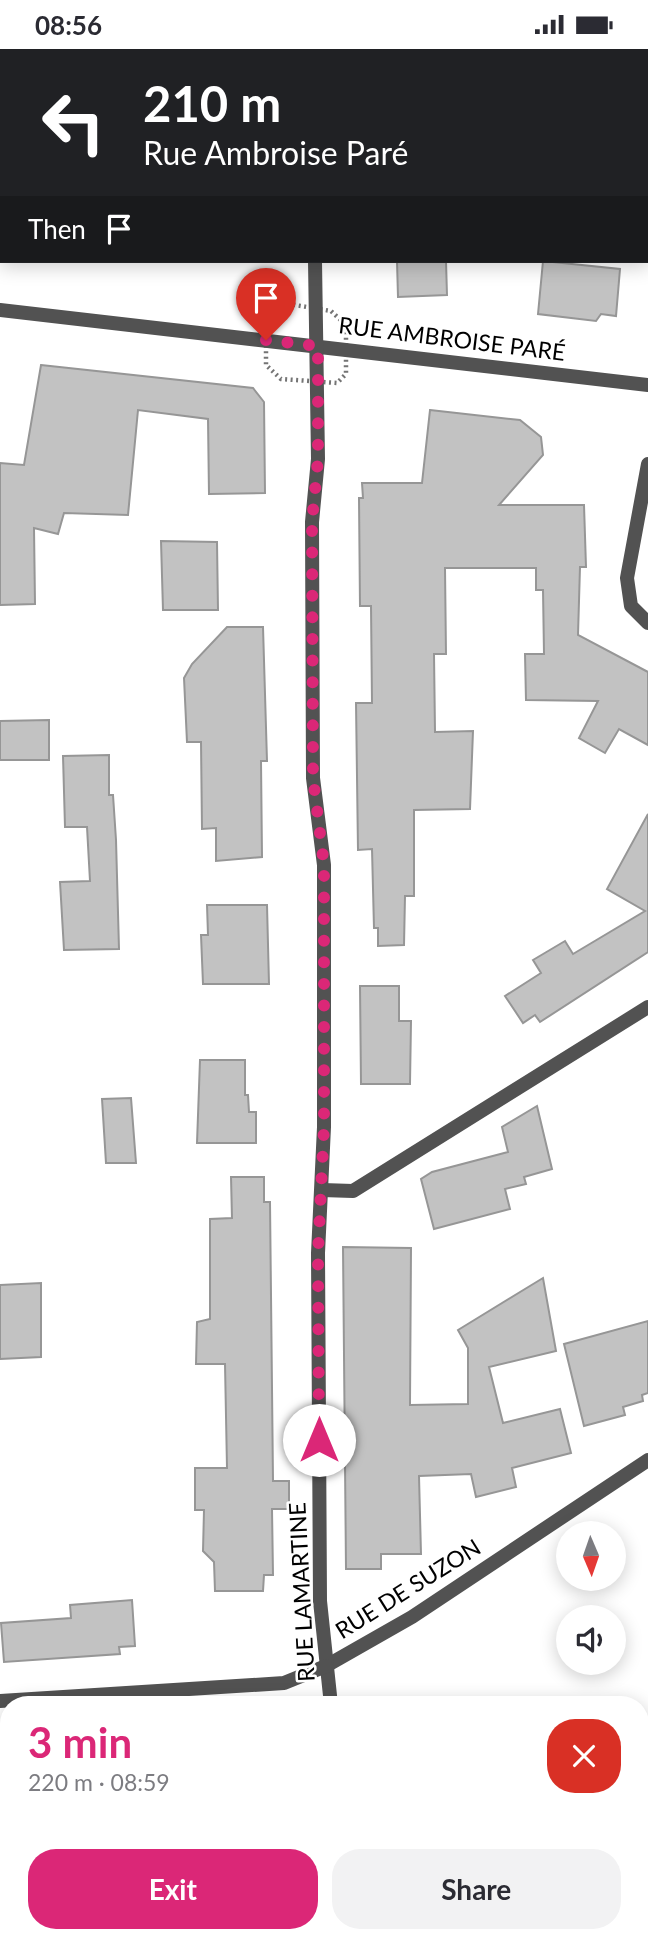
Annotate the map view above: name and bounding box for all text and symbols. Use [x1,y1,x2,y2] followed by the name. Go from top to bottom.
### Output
[35,9,102,41] text: 08:56
[143,74,281,132] text: 210 m
[28,77,119,168] icon: left
[143,133,408,172] text: Rue Ambroise Paré
[100,210,138,248] icon: arrive
[28,213,86,245] text: Then
[236,268,296,340] pin
[247,279,285,317] icon: arrive
[337,310,567,366] street label: RUE AMBROISE PARÉ
[282,1403,356,1477] position arrow
[282,1502,320,1682] street label: RUE LAMARTINE
[556,1521,626,1591] north arrow
[556,1521,626,1675] map controls
[330,1532,485,1644] street label: RUE DE SUZON
[556,1605,626,1675] button: sound
[28,1717,132,1767] text: 3 min
[547,1719,621,1793] button: close
[28,1768,170,1796] text: 220 m · 08:59
[28,1849,318,1929] button: Exit
[332,1849,621,1929] button: Share

